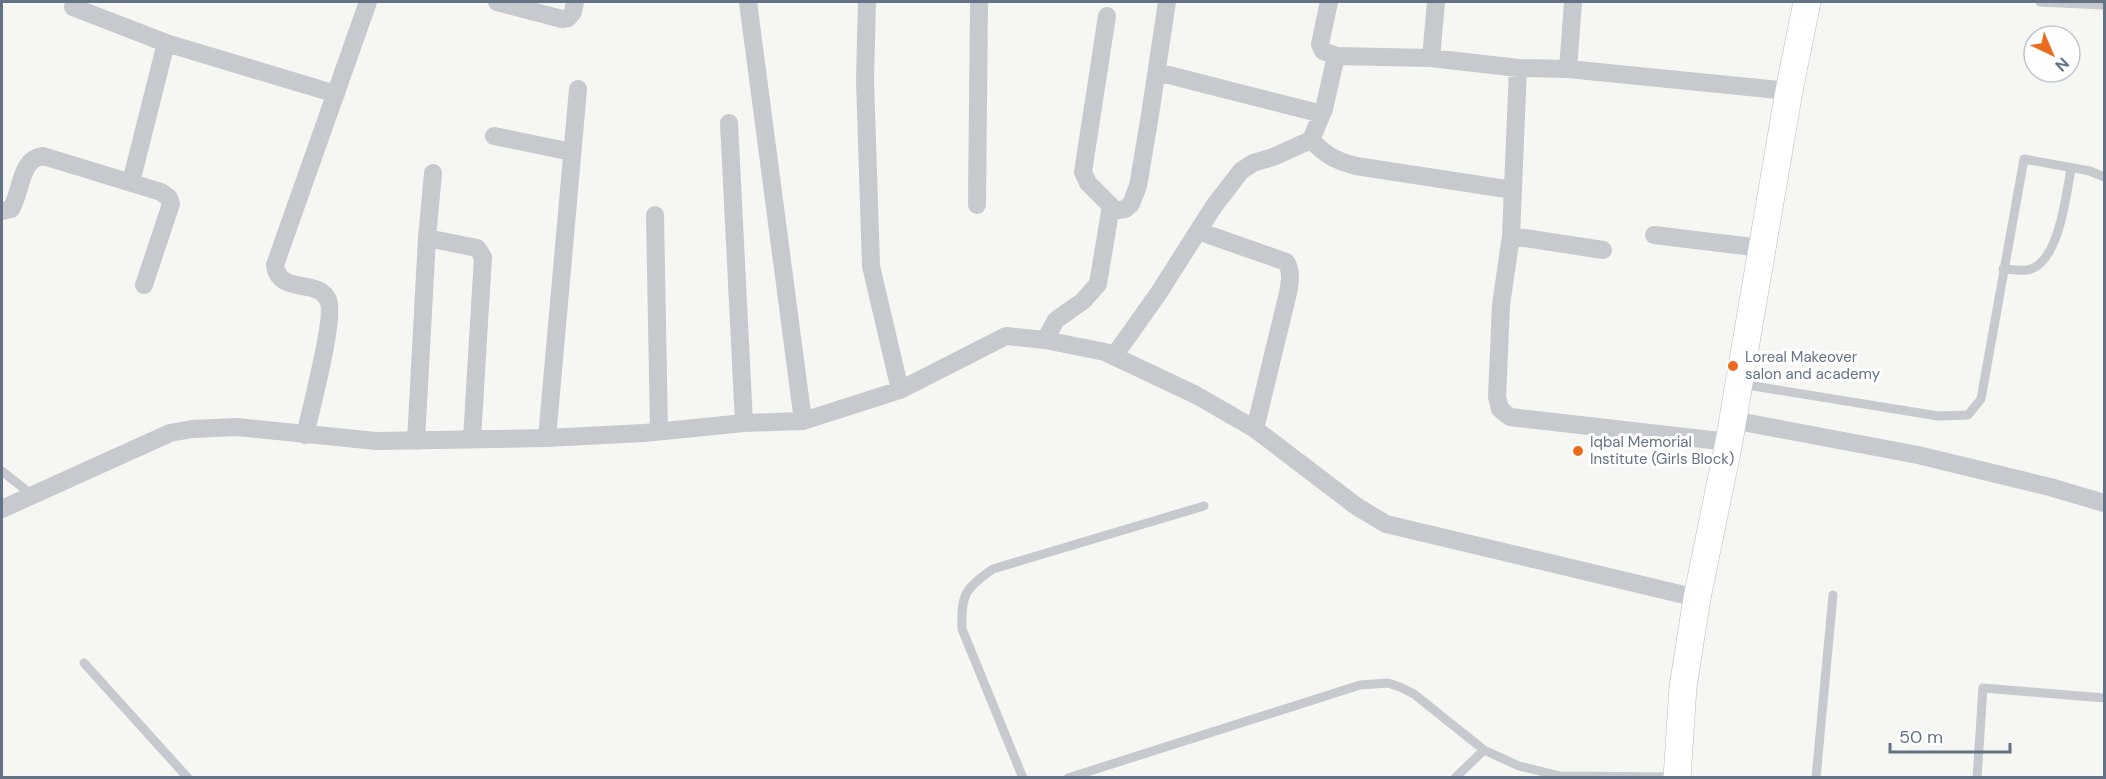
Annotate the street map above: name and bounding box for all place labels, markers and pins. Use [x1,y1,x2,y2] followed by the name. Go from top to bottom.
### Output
[1745,347,1881,384] place label: Loreal Makeover salon and academy
[1726,359,1740,373] marker: Loreal Makeover salon and academy
[1590,432,1734,469] place label: Iqbal Memorial Institute (Girls Block)
[1571,444,1585,458] marker: Iqbal Memorial Institute (Girls Block)

